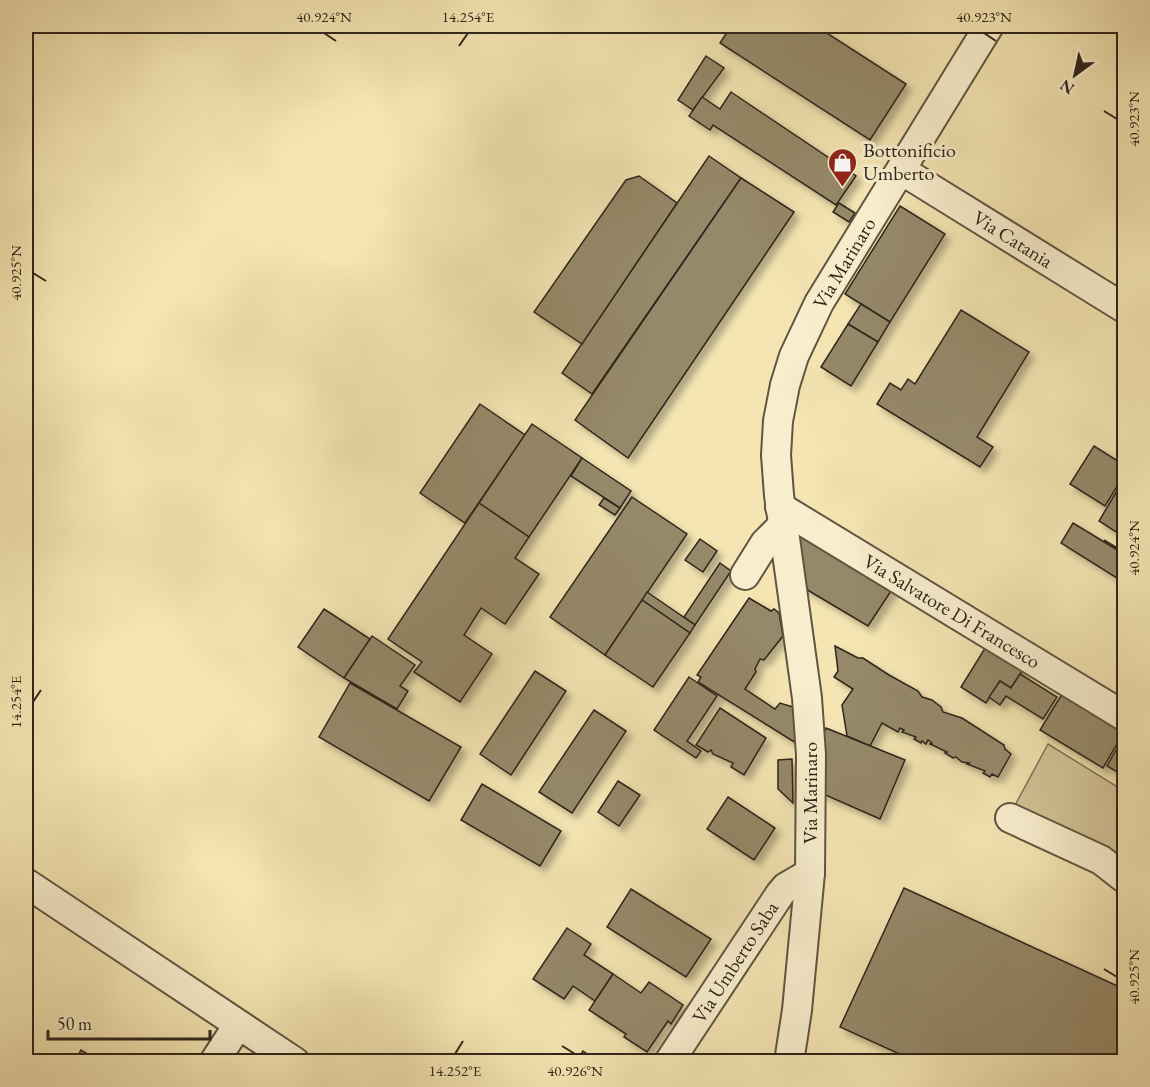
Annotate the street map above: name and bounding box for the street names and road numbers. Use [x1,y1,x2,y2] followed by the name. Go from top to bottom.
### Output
[968,204,1058,274] street label: Via Catania
[807,212,882,314] street label: Via Marinaro
[859,548,1045,674] street label: Via Salvatore Di Francesco
[797,742,823,844] street label: Via Marinaro
[686,896,784,1028] street label: Via Umberto Saba

